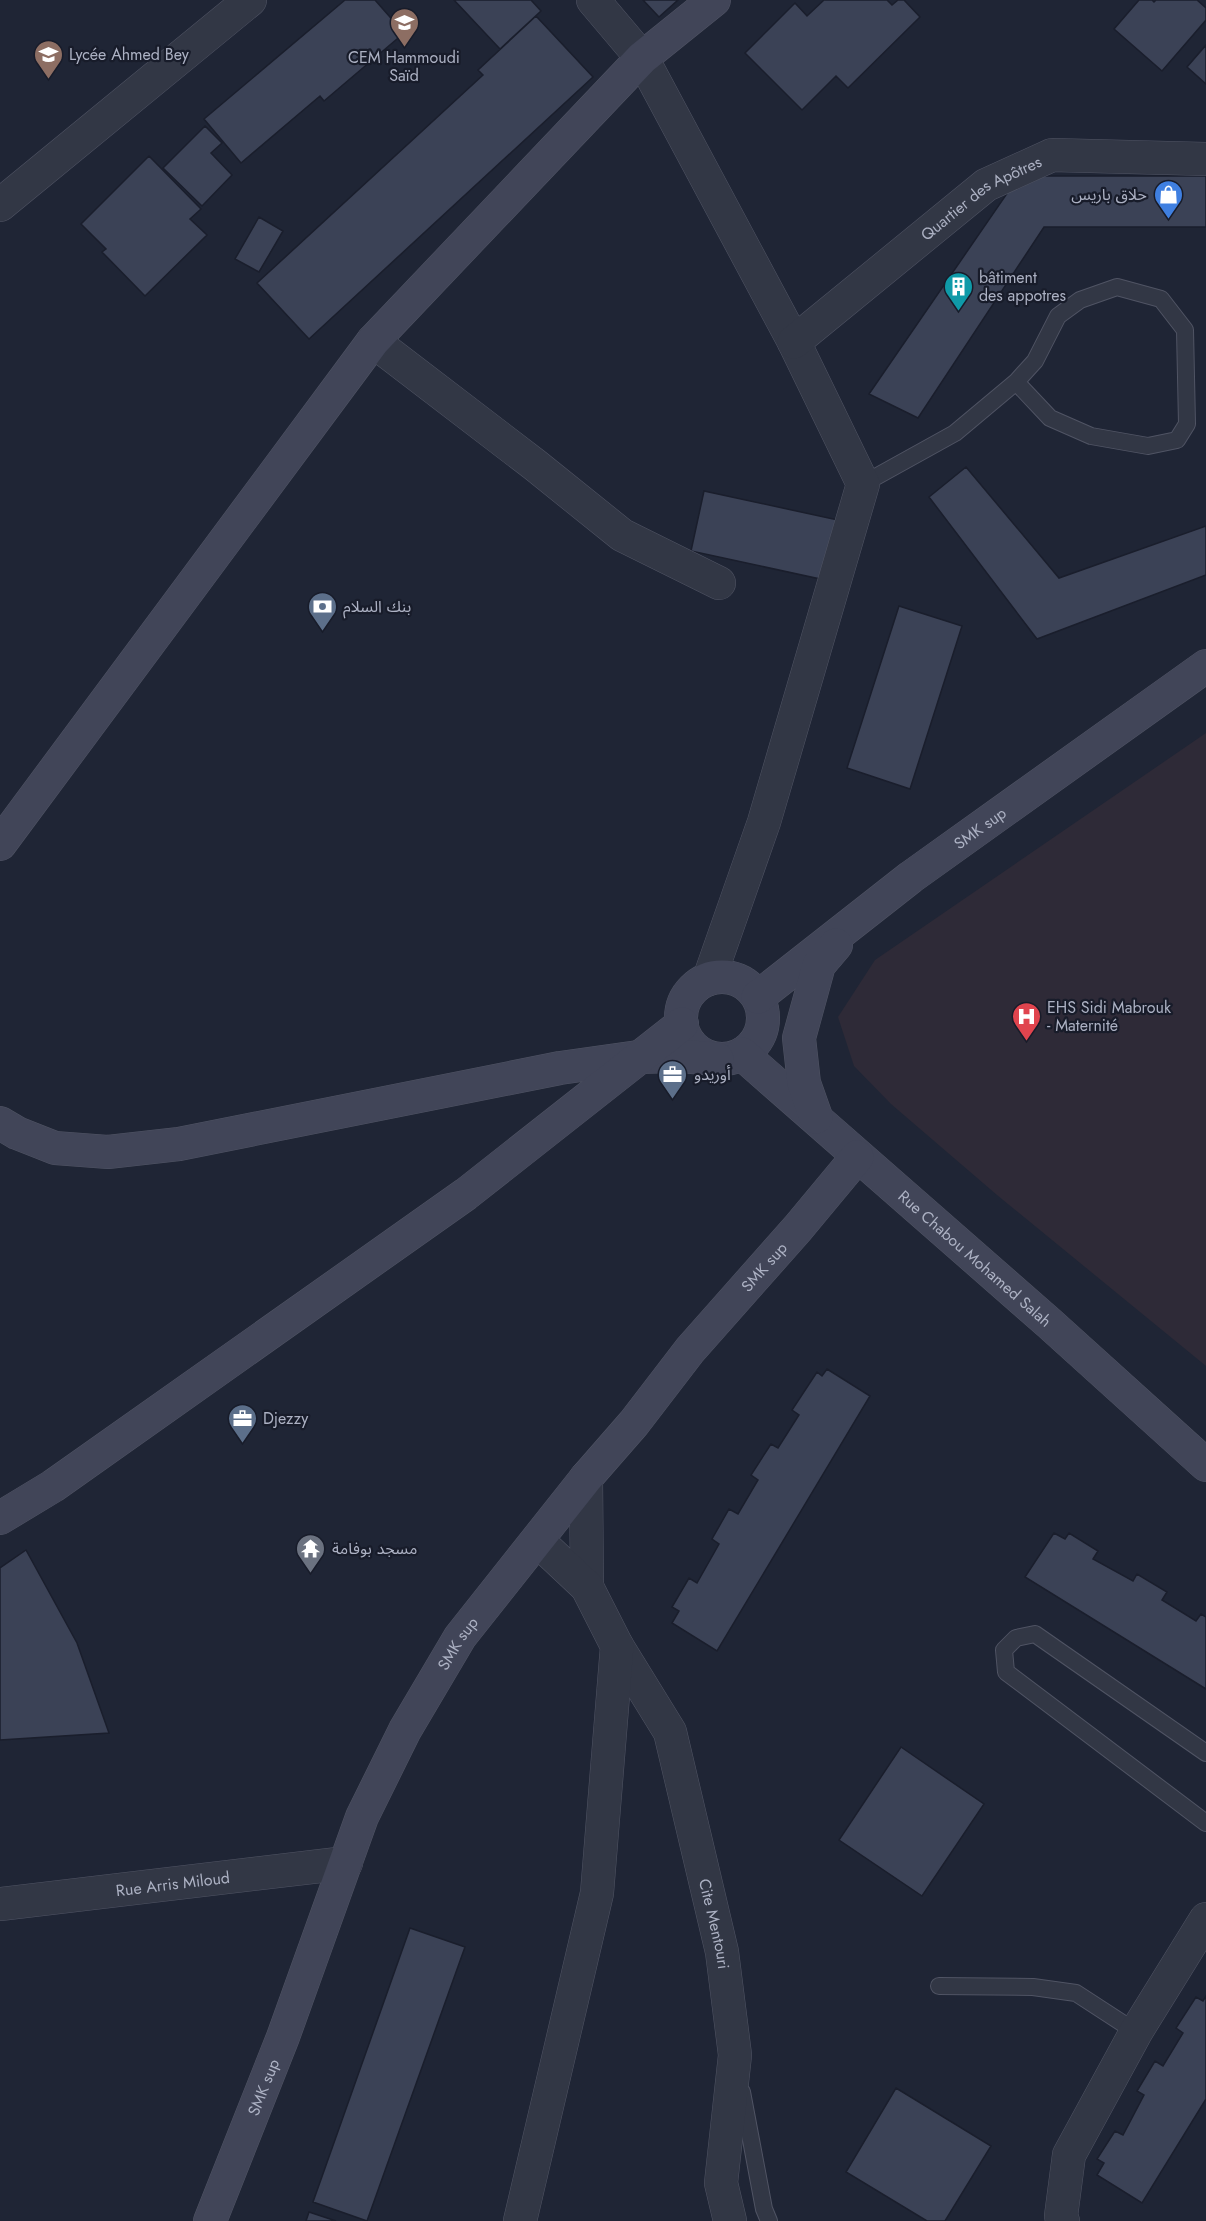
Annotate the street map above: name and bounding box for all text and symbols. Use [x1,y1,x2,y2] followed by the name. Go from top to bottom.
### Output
[388,6,420,48] school or university icon: CEM Hammoudi Saïd
[32,38,64,80] school or university icon: Lycée Ahmed Bey
[69,43,190,66] place label: Lycée Ahmed Bey
[348,46,460,87] place label: CEM Hammoudi Saïd
[916,150,1045,246] street label: Quartier des Apôtres
[1152,178,1184,220] shop icon: حلاق باريس
[1071,183,1147,206] place label: حلاق باريس
[979,266,1066,307] place label: bâtiment des appotres
[942,270,974,312] building icon: bâtiment des appotres
[306,590,338,632] bank icon: بنك السلام
[343,595,411,619] place label: بنك السلام
[949,802,1011,855] street label: SMK sup
[1047,996,1172,1037] place label: EHS Sidi Mabrouk - Maternité
[1010,1000,1042,1042] hospital icon: EHS Sidi Mabrouk - Maternité
[657,1058,689,1100] office icon: أوريدو
[694,1063,731,1086] place label: أوريدو
[893,1185,1057,1332] street label: Rue Chabou Mohamed Salah
[736,1237,793,1297] street label: SMK sup
[226,1402,258,1444] office icon: Djezzy
[263,1407,309,1430] place label: Djezzy
[295,1532,327,1574] temple icon: مسجد بوفامة
[332,1537,417,1560] place label: مسجد بوفامة
[432,1612,484,1675] street label: SMK sup
[115,1866,231,1902] street label: Rue Arris Miloud
[693,1876,735,1970] street label: Cite Mentouri
[242,2055,285,2119] street label: SMK sup

